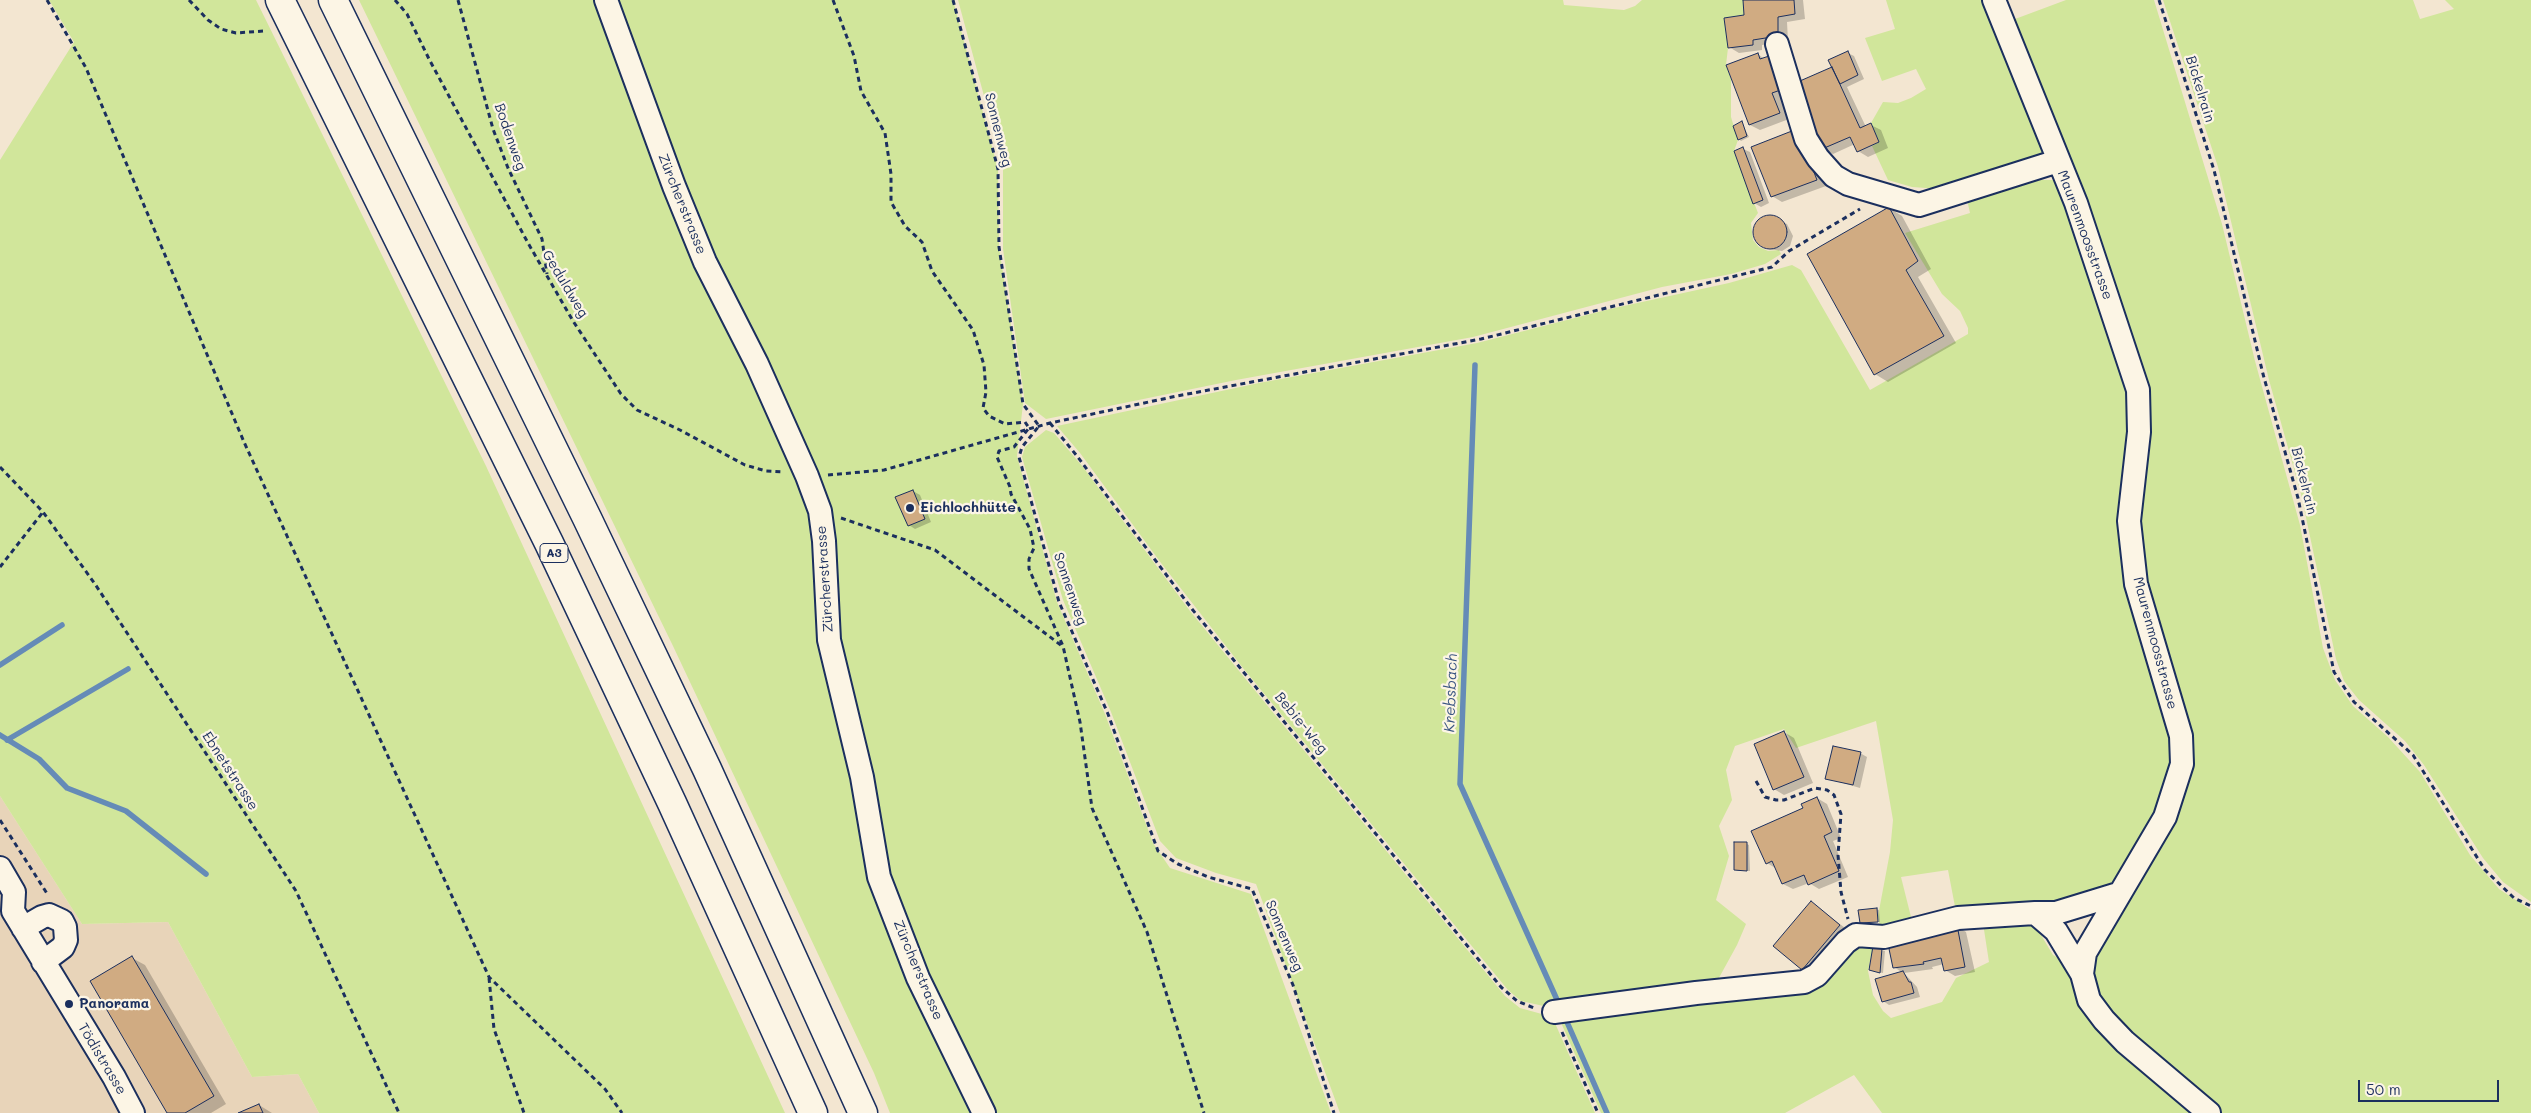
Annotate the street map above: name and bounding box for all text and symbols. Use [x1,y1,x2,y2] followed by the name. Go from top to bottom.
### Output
[2182,54,2218,124] street label: Bickelrain
[981,91,1015,169] street label: Sonnenweg
[491,101,529,173] street label: Bodenweg
[654,151,710,257] street label: Zürcherstrasse
[2054,168,2116,302] street label: Maurenmoosstrasse
[538,247,592,321] street label: Geduldweg
[2288,446,2320,516] street label: Bickelrain
[920,500,1016,516] place label: Eichlochhütte
[904,502,916,514] marker: Eichlochhütte
[813,525,837,633] street label: Zürcherstrasse
[540,544,568,562] road number: A3
[1050,550,1090,628] street label: Sonnenweg
[2129,575,2181,711] street label: Maurenmoosstrasse
[1441,653,1461,733] water label: Krebsbach
[1271,689,1331,757] street label: Bebie-Weg
[198,728,262,814] street label: Ebnetstrasse
[1261,898,1307,974] street label: Sonnenweg
[889,918,947,1022] street label: Zürcherstrasse
[79,996,149,1012] place label: Panorama
[63,998,75,1010] marker: Panorama
[74,1020,130,1098] street label: Tödistrasse
[2361,1070,2502,1102] scale bar
[2366,1079,2401,1099] text: 50 m

